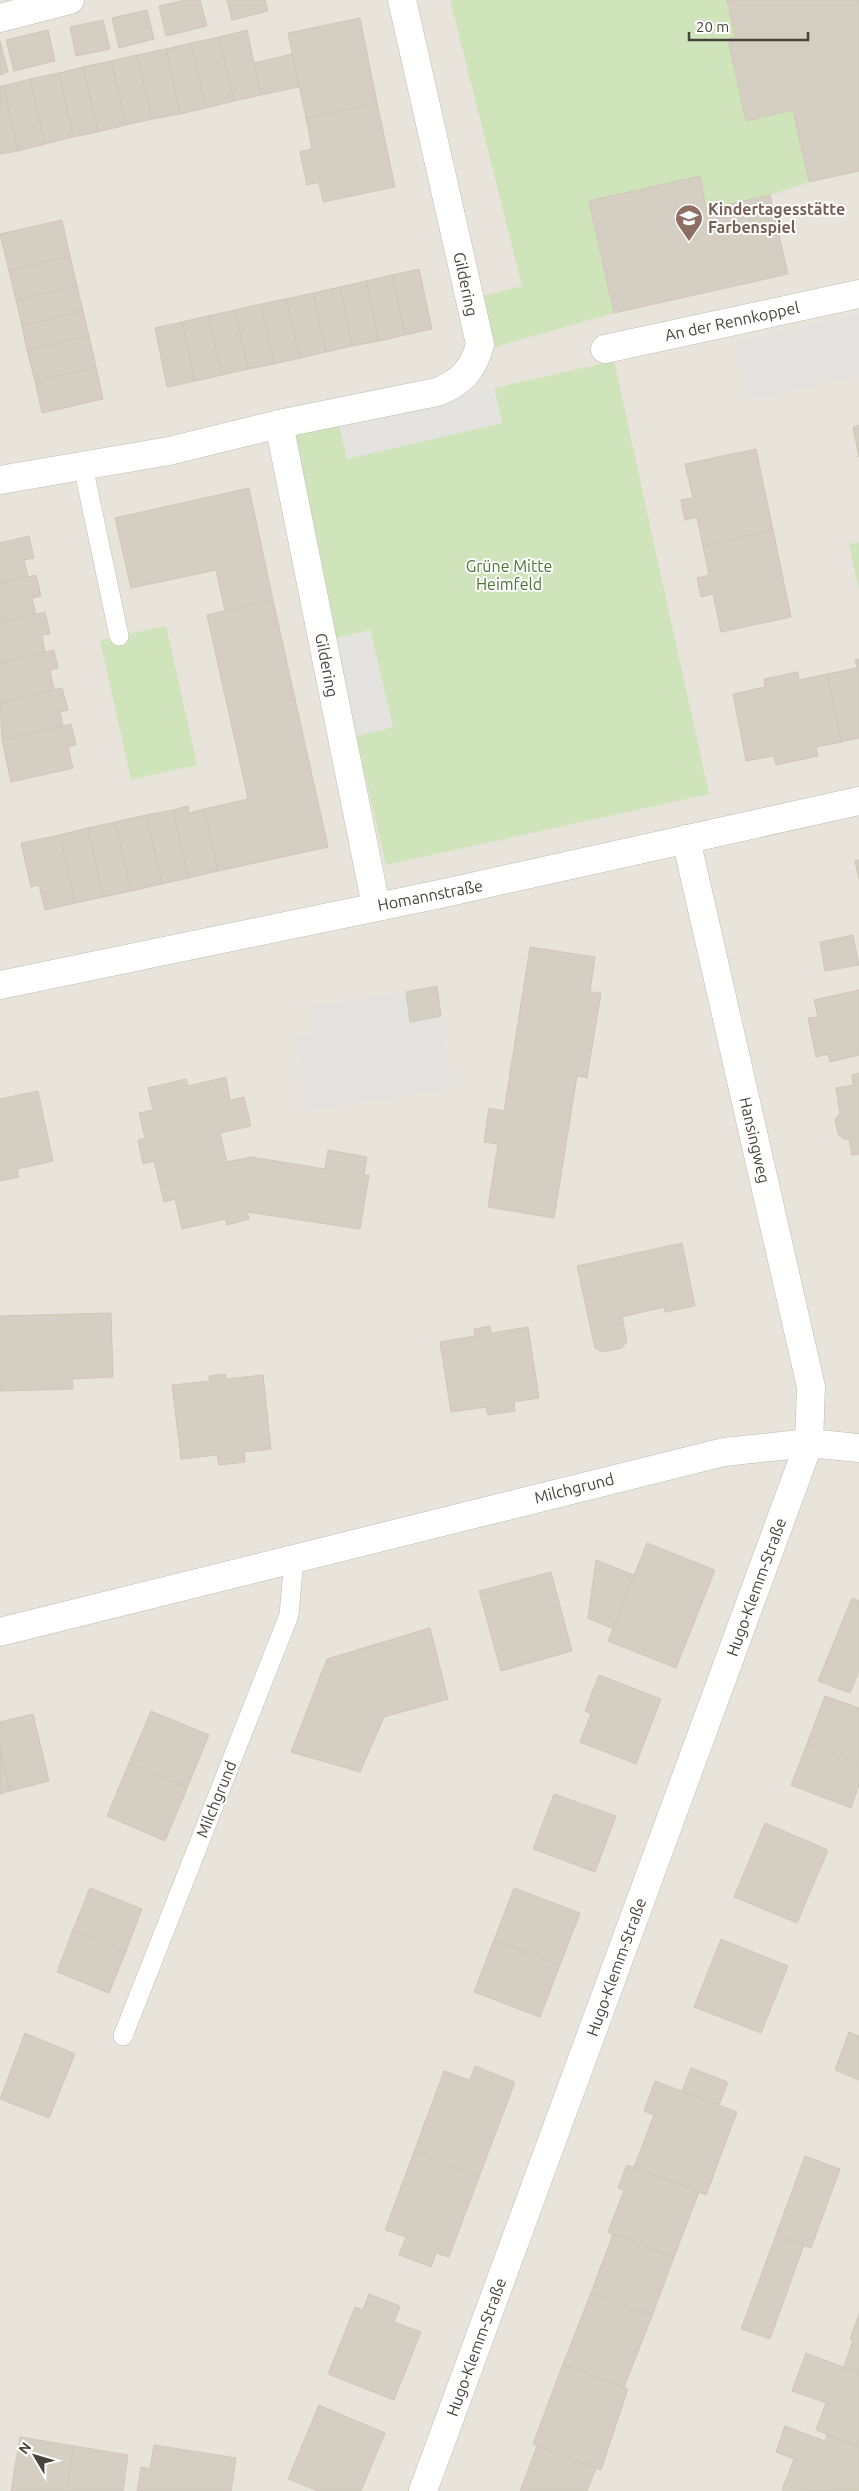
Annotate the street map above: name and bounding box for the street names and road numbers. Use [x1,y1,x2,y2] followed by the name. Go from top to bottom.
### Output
[450,250,482,318] street label: Gildering
[663,298,801,344] street label: An der Rennkoppel
[312,631,342,699] street label: Gildering
[376,876,484,914] street label: Homannstraße
[736,1095,774,1185] street label: Hansingweg
[532,1469,616,1507] street label: Milchgrund
[723,1515,789,1659] street label: Hugo-Klemm-Straße
[192,1758,240,1840] street label: Milchgrund
[583,1895,649,2039] street label: Hugo-Klemm-Straße
[443,2275,509,2419] street label: Hugo-Klemm-Straße

